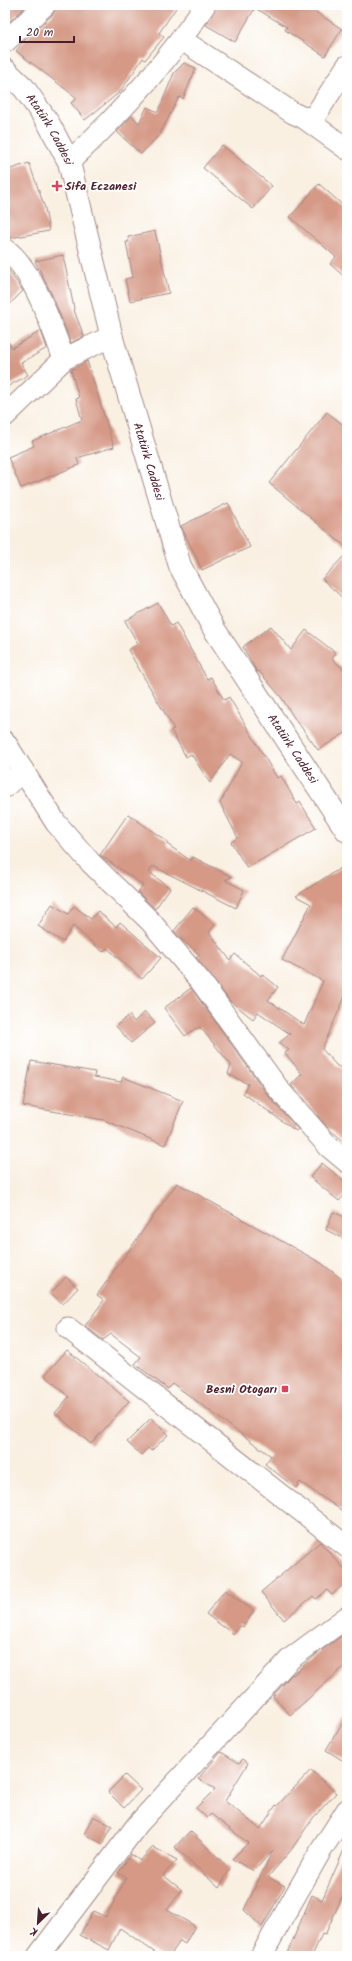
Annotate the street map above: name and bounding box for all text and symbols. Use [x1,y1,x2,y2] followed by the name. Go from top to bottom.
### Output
[20,18,74,44] scale bar
[26,23,54,42] text: 20 m
[21,90,79,168] street label: Atatürk Caddesi
[65,177,137,196] place label: Sifa Eczanesi
[52,181,62,191] marker: Sifa Eczanesi
[128,420,169,504] street label: Atatürk Caddesi
[262,710,323,789] street label: Atatürk Caddesi
[206,1380,277,1399] place label: Besni Otogarı
[280,1384,290,1394] marker: Besni Otogarı
[18,1903,58,1943] north arrow
[27,1921,41,1941] text: K

